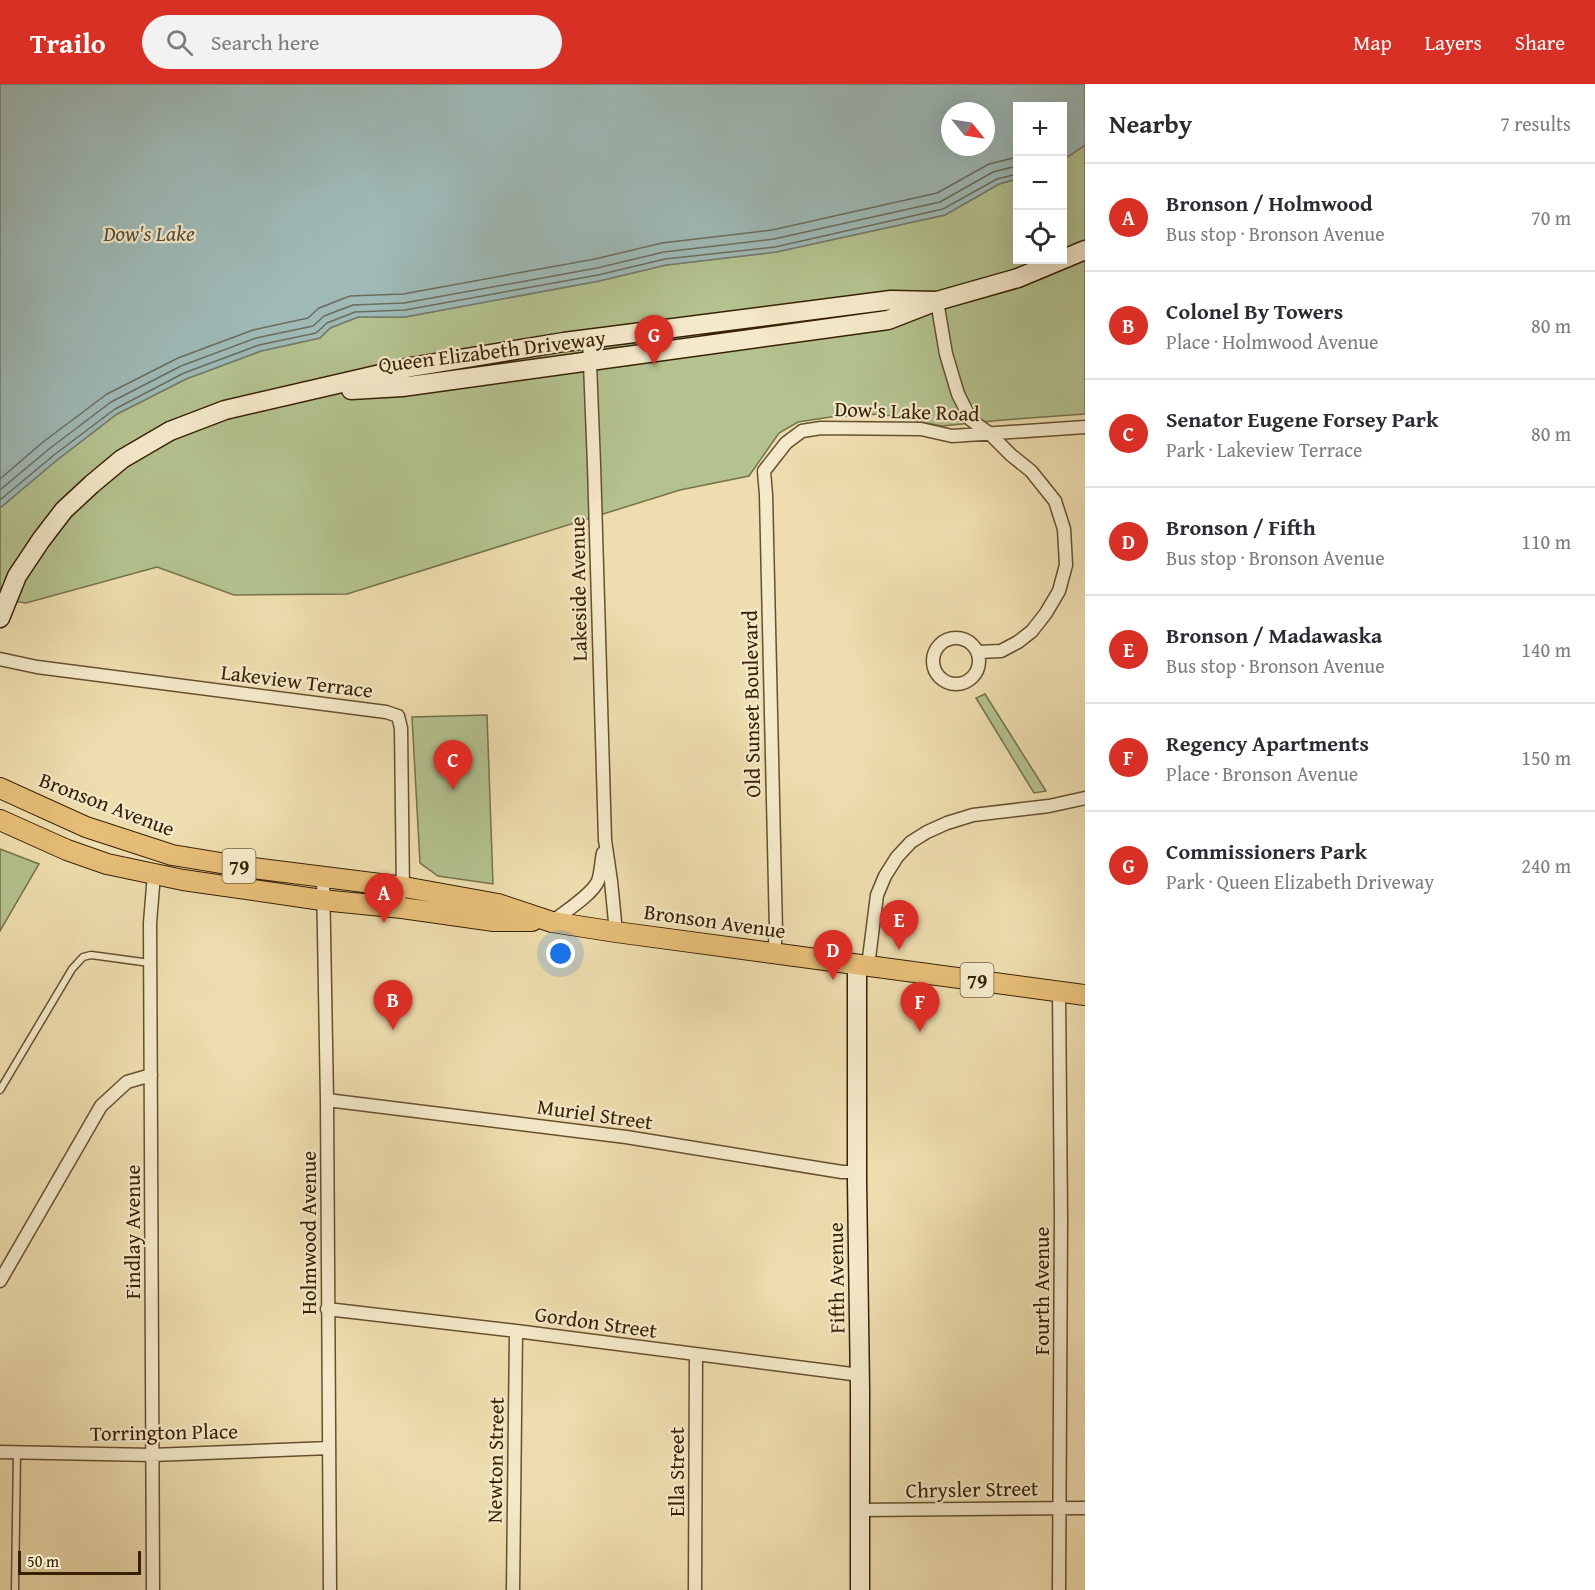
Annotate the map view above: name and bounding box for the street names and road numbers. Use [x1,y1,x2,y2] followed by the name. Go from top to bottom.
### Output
[377,322,608,380] street label: Queen Elizabeth Driveway
[834,393,981,429] street label: Dow's Lake Road
[561,516,595,662] street label: Lakeside Avenue
[734,609,768,798] street label: Old Sunset Boulevard
[219,656,375,706] street label: Lakeview Terrace
[35,764,179,844] street label: Bronson Avenue
[222,849,256,883] road number: 79
[642,896,788,946] street label: Bronson Avenue
[960,963,994,997] road number: 79
[535,1091,655,1138] street label: Muriel Street
[293,1151,324,1315] street label: Holmwood Avenue
[117,1165,148,1299] street label: Findlay Avenue
[820,1222,852,1334] street label: Fifth Avenue
[1026,1227,1057,1355] street label: Fourth Avenue
[533,1298,660,1346] street label: Gordon Street
[478,1396,512,1523] street label: Newton Street
[90,1415,238,1449] street label: Torrington Place
[661,1426,692,1517] street label: Ella Street
[905,1472,1039,1506] street label: Chrysler Street

